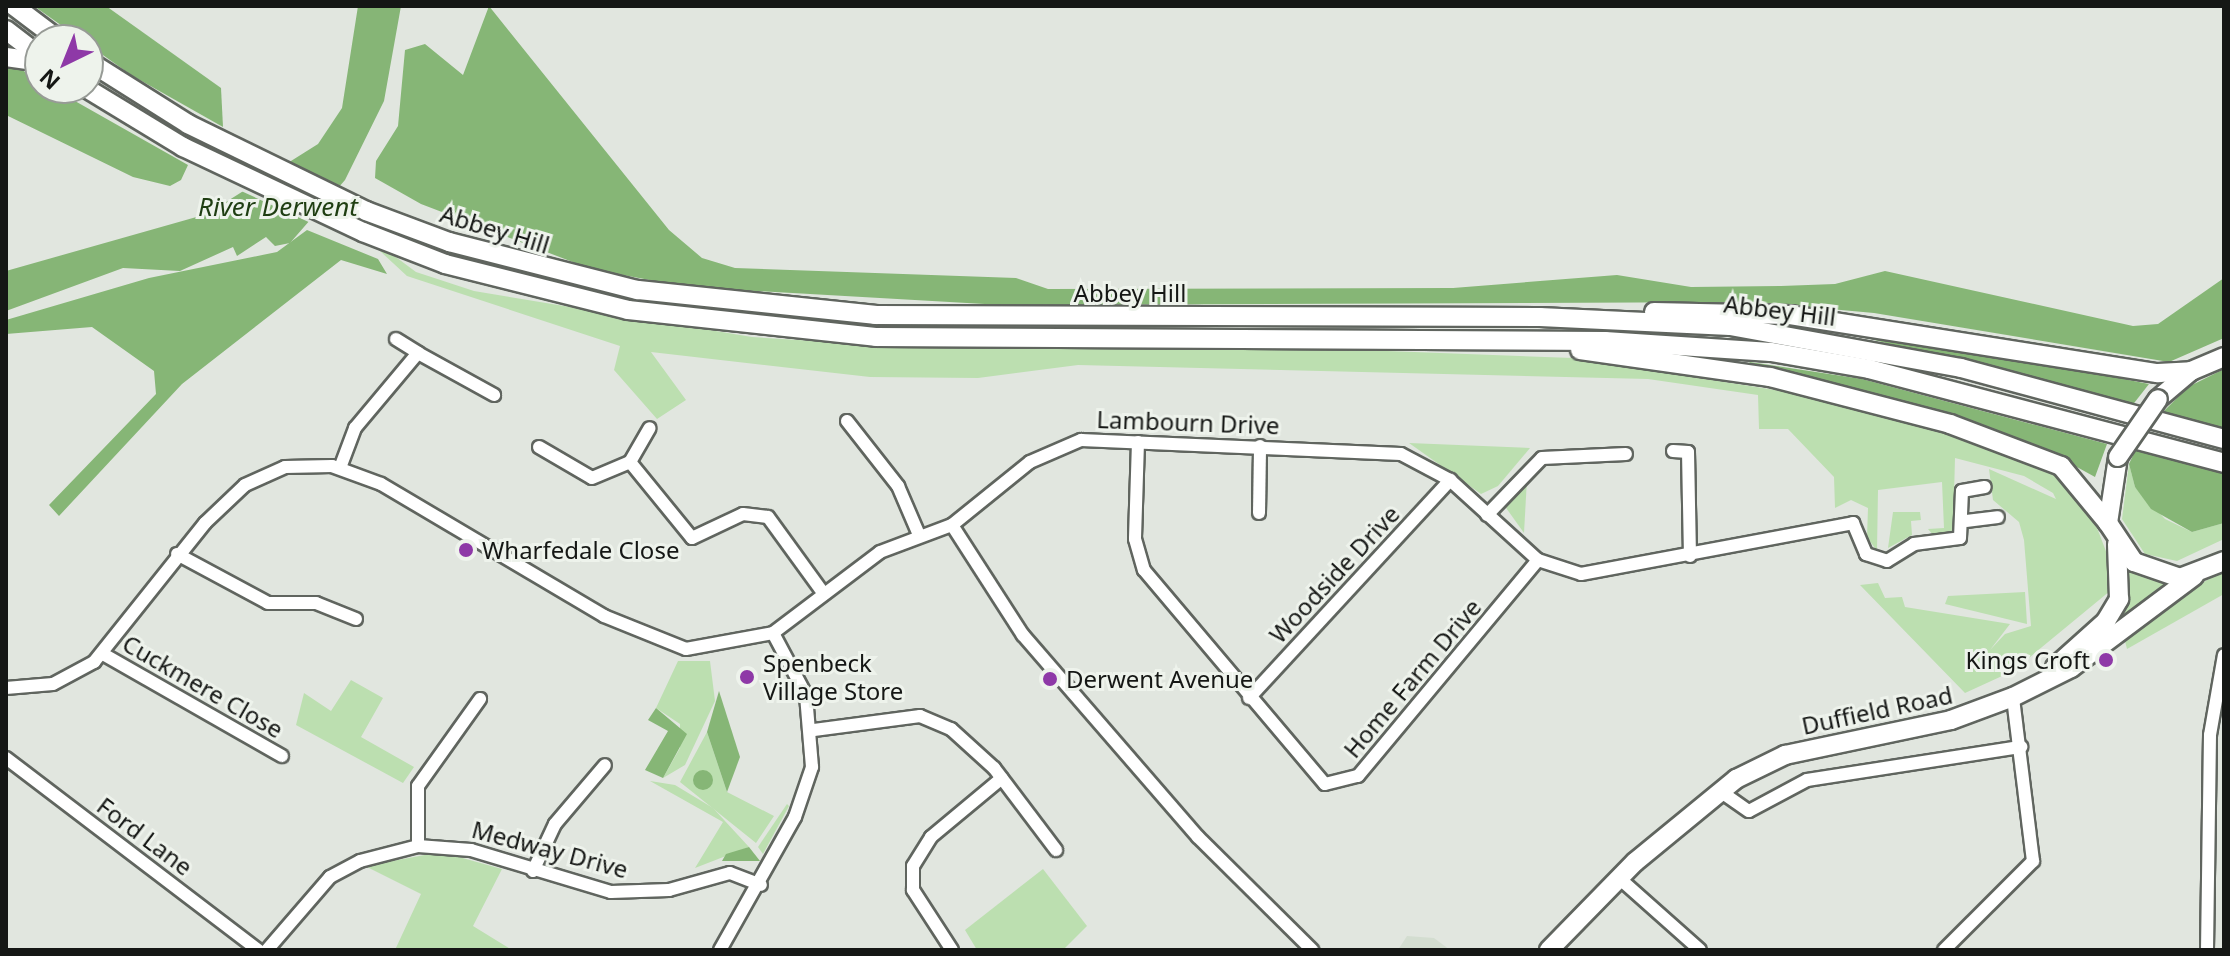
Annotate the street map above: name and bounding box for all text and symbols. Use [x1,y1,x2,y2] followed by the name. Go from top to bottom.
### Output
[24,24,104,104] north arrow
[32,63,66,97] text: N
[198,191,358,223] water label: River Derwent
[437,199,553,259] street label: Abbey Hill
[1074,279,1186,307] street label: Abbey Hill
[1722,289,1838,331] street label: Abbey Hill
[1096,404,1280,440] street label: Lambourn Drive
[1263,499,1405,649] street label: Woodside Drive
[482,536,679,564] place label: Wharfedale Close
[457,541,475,559] marker: Wharfedale Close
[1337,593,1487,763] street label: Home Farm Drive
[118,628,288,744] street label: Cuckmere Close
[1966,646,2090,674] place label: Kings Croft
[763,649,903,705] place label: Spenbeck Village Store
[2097,651,2115,669] marker: Kings Croft
[1066,665,1253,693] place label: Derwent Avenue
[738,668,756,686] marker: Spenbeck Village Store
[1041,670,1059,688] marker: Derwent Avenue
[1799,680,1955,740] street label: Duffield Road
[92,791,198,881] street label: Ford Lane
[469,814,631,884] street label: Medway Drive

